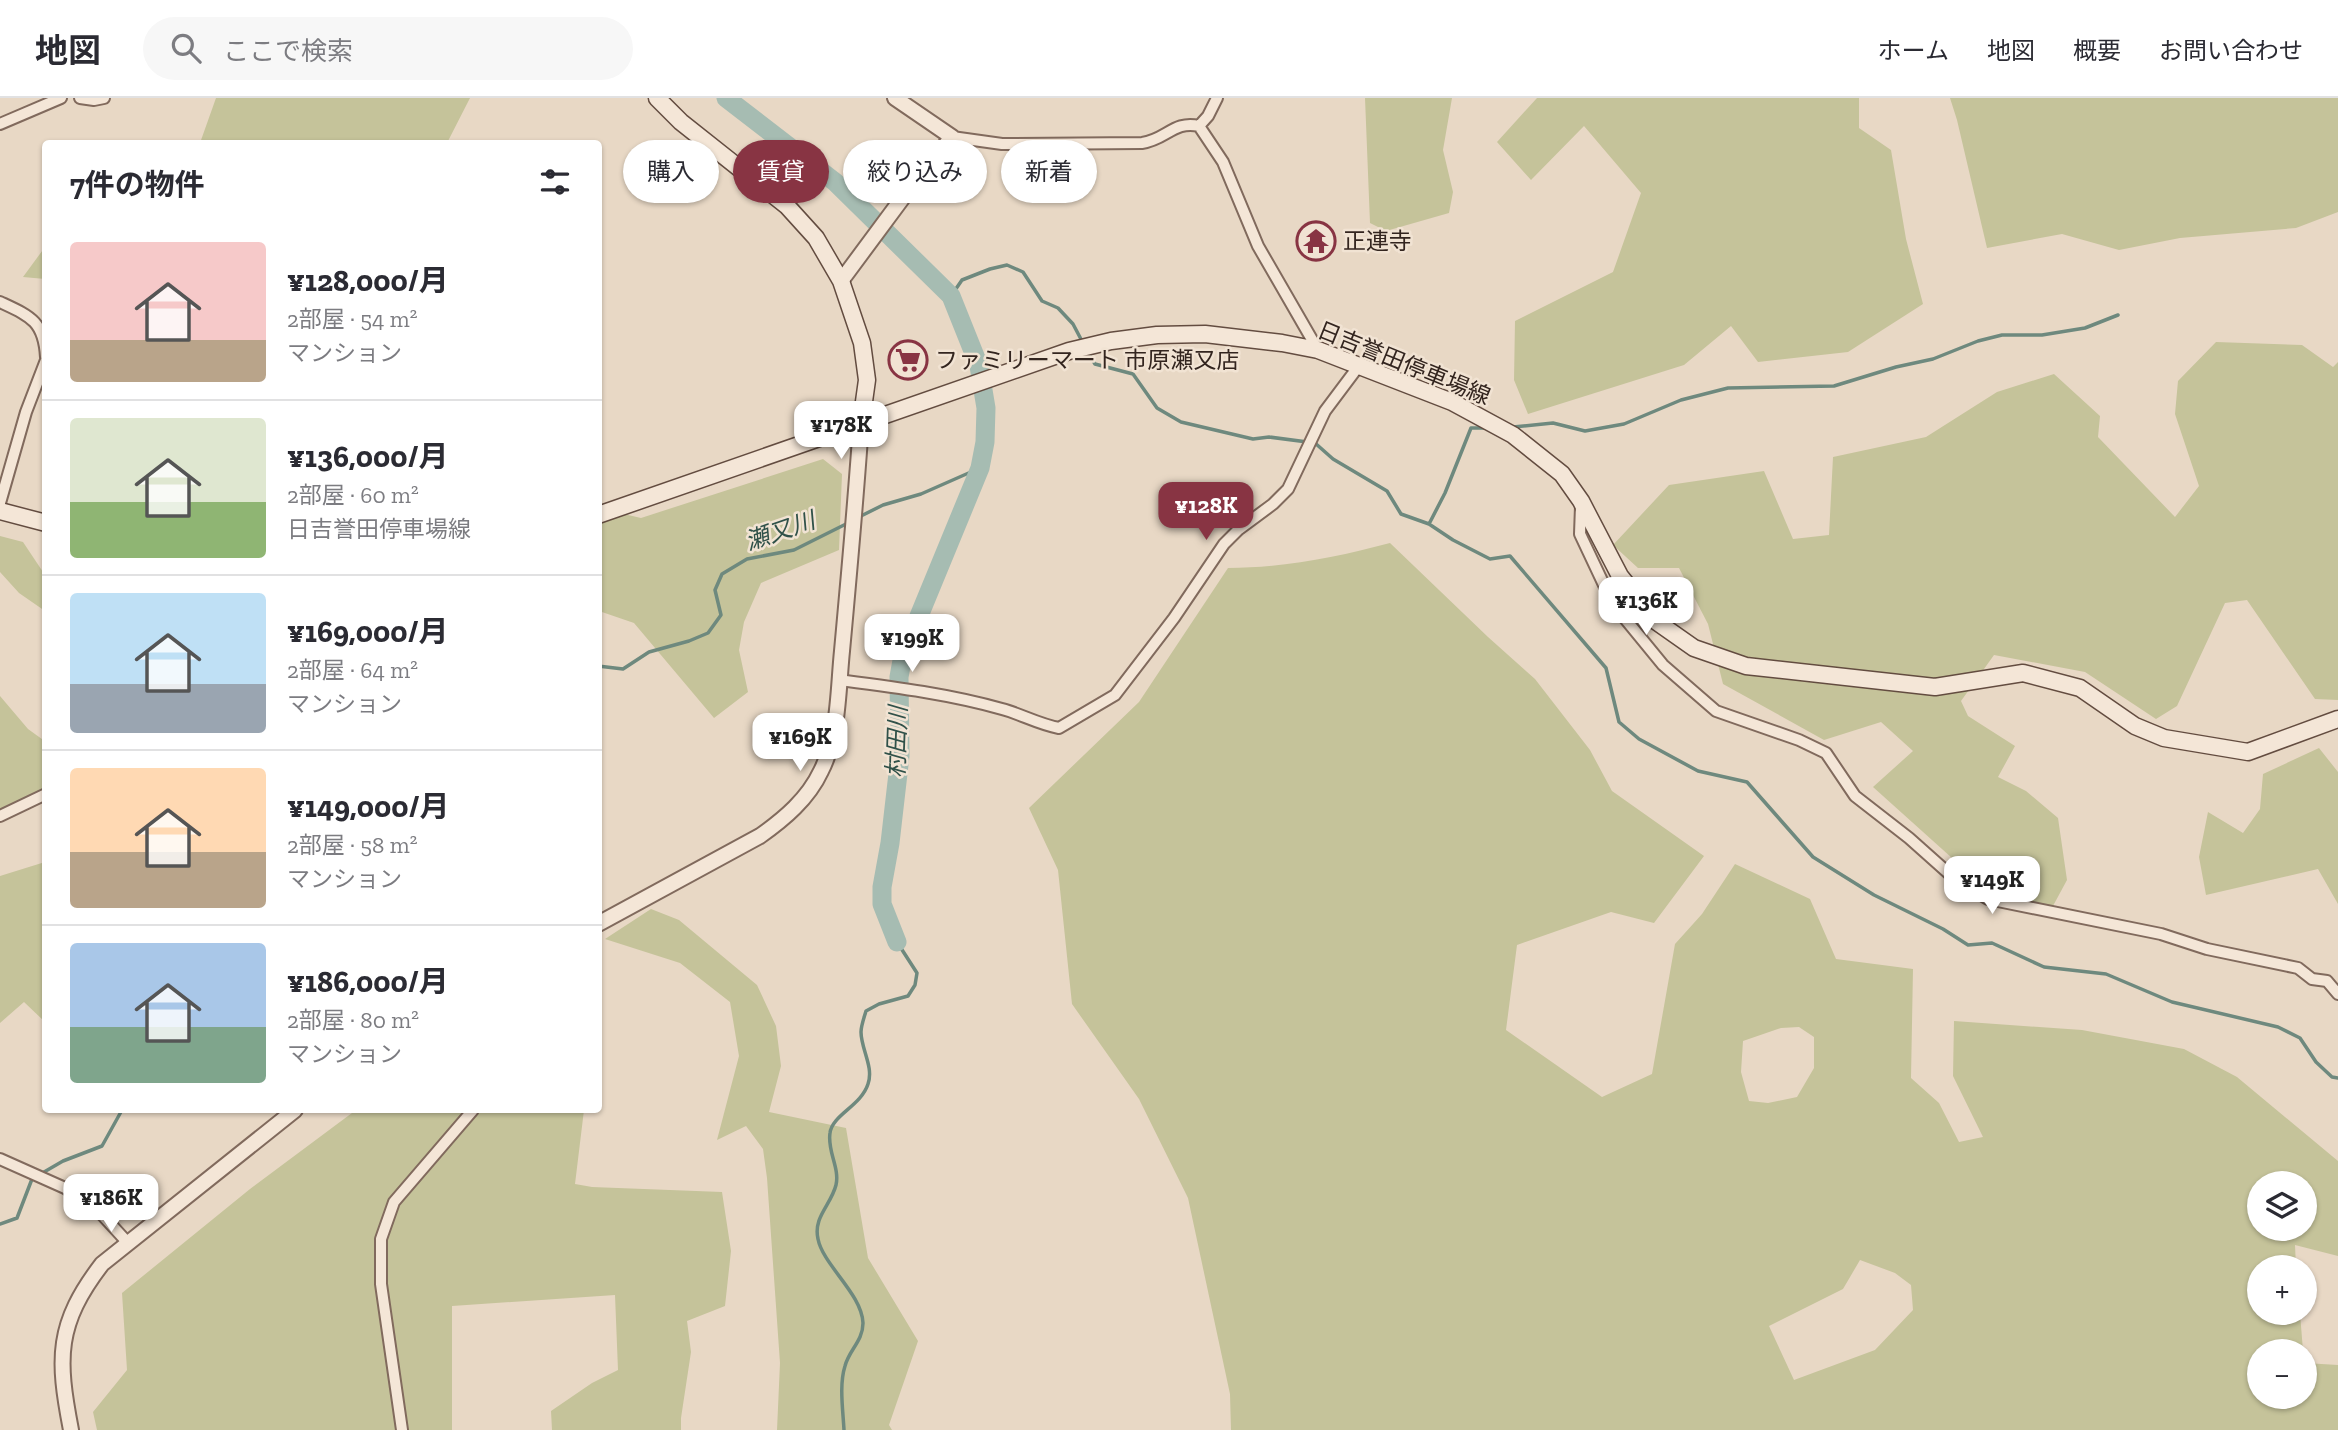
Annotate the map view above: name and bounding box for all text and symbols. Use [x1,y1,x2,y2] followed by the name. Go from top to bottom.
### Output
[143,17,633,80] search box
[167,29,205,67] icon: search
[35,31,101,70] text: 地図
[223,35,353,67] text: ここで検索
[1878,36,1949,65] text: ホーム
[1987,36,2035,65] text: 地図
[2073,36,2121,65] text: 概要
[2159,36,2303,65] text: お問い合わせ
[623,140,719,203] chip: 購入
[733,140,829,203] chip: 賃貸
[843,140,987,203] chip: 絞り込み
[1001,140,1097,203] chip: 新着
[536,163,574,201] icon: filters
[70,167,205,203] text: 7件の物件
[1295,220,1337,262] temple icon: 正連寺
[1343,227,1412,255] place label: 正連寺
[287,263,449,299] text: ¥128,000/月
[126,270,210,354] icon: home
[287,305,418,333] text: 2部屋 · 54 m²
[1313,316,1495,410] street label: 日吉誉田停車場線
[287,339,402,367] text: マンション
[887,339,929,381] supermarket icon: ファミリーマート 市原瀬又店
[935,346,1239,374] place label: ファミリーマート 市原瀬又店
[792,402,890,461] pin: ¥178K
[810,410,872,438] text: ¥178K
[287,439,449,475] text: ¥136,000/月
[126,446,210,530] icon: home
[287,481,419,509] text: 2部屋 · 60 m²
[1157,482,1255,542] pin: ¥128K
[1174,491,1238,519] text: ¥128K
[741,504,821,556] water label: 瀬又川
[287,515,471,543] text: 日吉誉田停車場線
[1597,578,1695,637] pin: ¥136K
[1614,586,1678,614] text: ¥136K
[287,614,449,650] text: ¥169,000/月
[863,614,961,674] pin: ¥199K
[126,621,210,705] icon: home
[880,623,944,651] text: ¥199K
[287,656,418,684] text: 2部屋 · 64 m²
[287,690,402,718] text: マンション
[881,703,912,778] water label: 村田川
[751,714,849,773] pin: ¥169K
[768,722,832,750] text: ¥169K
[287,789,450,825] text: ¥149,000/月
[126,796,210,880] icon: home
[287,831,418,859] text: 2部屋 · 58 m²
[1943,856,2041,916] pin: ¥149K
[287,865,402,893] text: マンション
[1960,865,2024,893] text: ¥149K
[287,964,449,1000] text: ¥186,000/月
[126,971,210,1055] icon: home
[287,1006,419,1034] text: 2部屋 · 80 m²
[287,1040,402,1068] text: マンション
[2247,1171,2317,1409] map controls
[2247,1171,2317,1241] button: layers
[62,1174,160,1234] pin: ¥186K
[79,1183,143,1211] text: ¥186K
[2247,1255,2317,1325] button: +
[2247,1339,2317,1409] button: −

